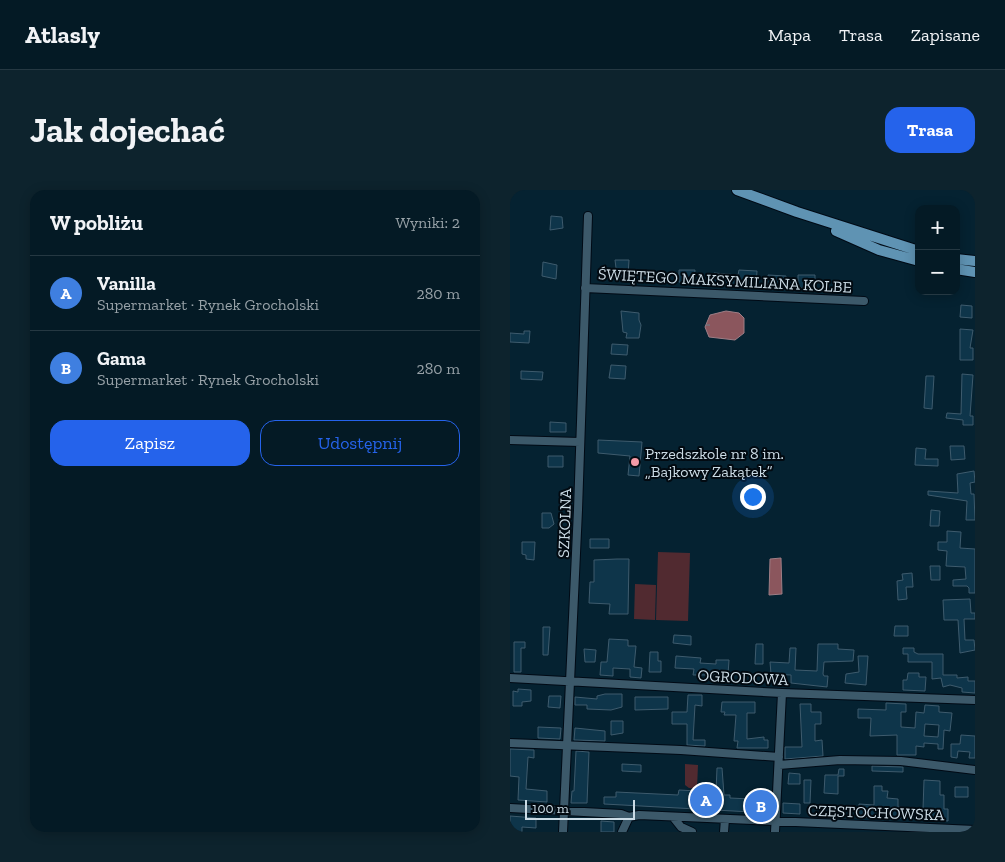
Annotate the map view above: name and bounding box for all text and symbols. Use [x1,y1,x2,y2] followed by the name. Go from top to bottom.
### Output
[25,20,100,49] text: Atlasly
[768,24,811,46] text: Mapa
[839,24,883,46] text: Trasa
[911,24,980,46] text: Zapisane
[885,107,975,153] button: Trasa
[30,109,225,151] text: Jak dojechać
[915,205,960,295] map controls
[915,205,960,250] button: +
[50,210,143,235] text: W pobliżu
[396,213,460,232] text: Wyniki: 2
[915,250,960,295] button: −
[598,264,852,297] street label: ŚWIĘTEGO MAKSYMILIANA KOLBE
[97,272,156,295] text: Vanilla
[61,284,72,303] text: A
[416,284,460,303] text: 280 m
[97,295,319,314] text: Supermarket · Rynek Grocholski
[97,347,146,370] text: Gama
[61,359,71,378] text: B
[416,359,460,378] text: 280 m
[97,370,319,389] text: Supermarket · Rynek Grocholski
[50,420,250,466] button: Zapisz
[260,420,460,466] button: Udostępnij
[645,444,784,481] place label: Przedszkole nr 8 im. „Bajkowy Zakątek”
[629,456,641,468] marker: Przedszkole nr 8 im. „Bajkowy Zakątek”
[740,484,766,510] your location
[554,487,575,558] street label: SZKOLNA
[697,666,789,689] street label: OGRODOWA
[690,781,722,819] pin: A
[745,787,777,825] pin: B
[525,797,635,820] scale bar
[532,800,569,817] text: 100 m
[807,801,945,824] street label: CZĘSTOCHOWSKA

